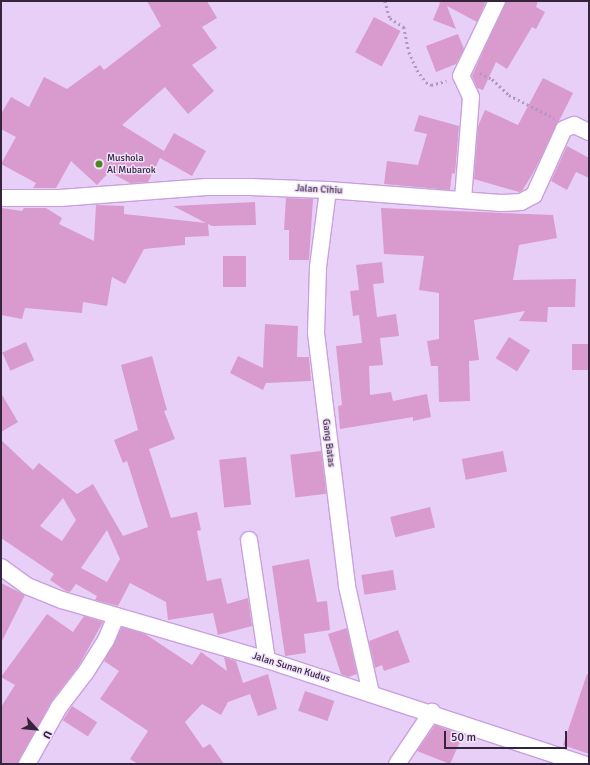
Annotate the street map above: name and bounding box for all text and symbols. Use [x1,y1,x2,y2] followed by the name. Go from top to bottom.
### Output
[107,152,156,176] place label: Mushola Al Mubarok
[94,159,104,169] marker: Mushola Al Mubarok
[295,183,343,197] street label: Jalan Cihiu
[319,418,337,468] street label: Gang Batas
[251,650,331,686] street label: Jalan Sunan Kudus
[16,709,56,749] north arrow
[446,723,569,749] scale bar
[40,728,55,741] text: U
[451,730,476,745] text: 50 m

